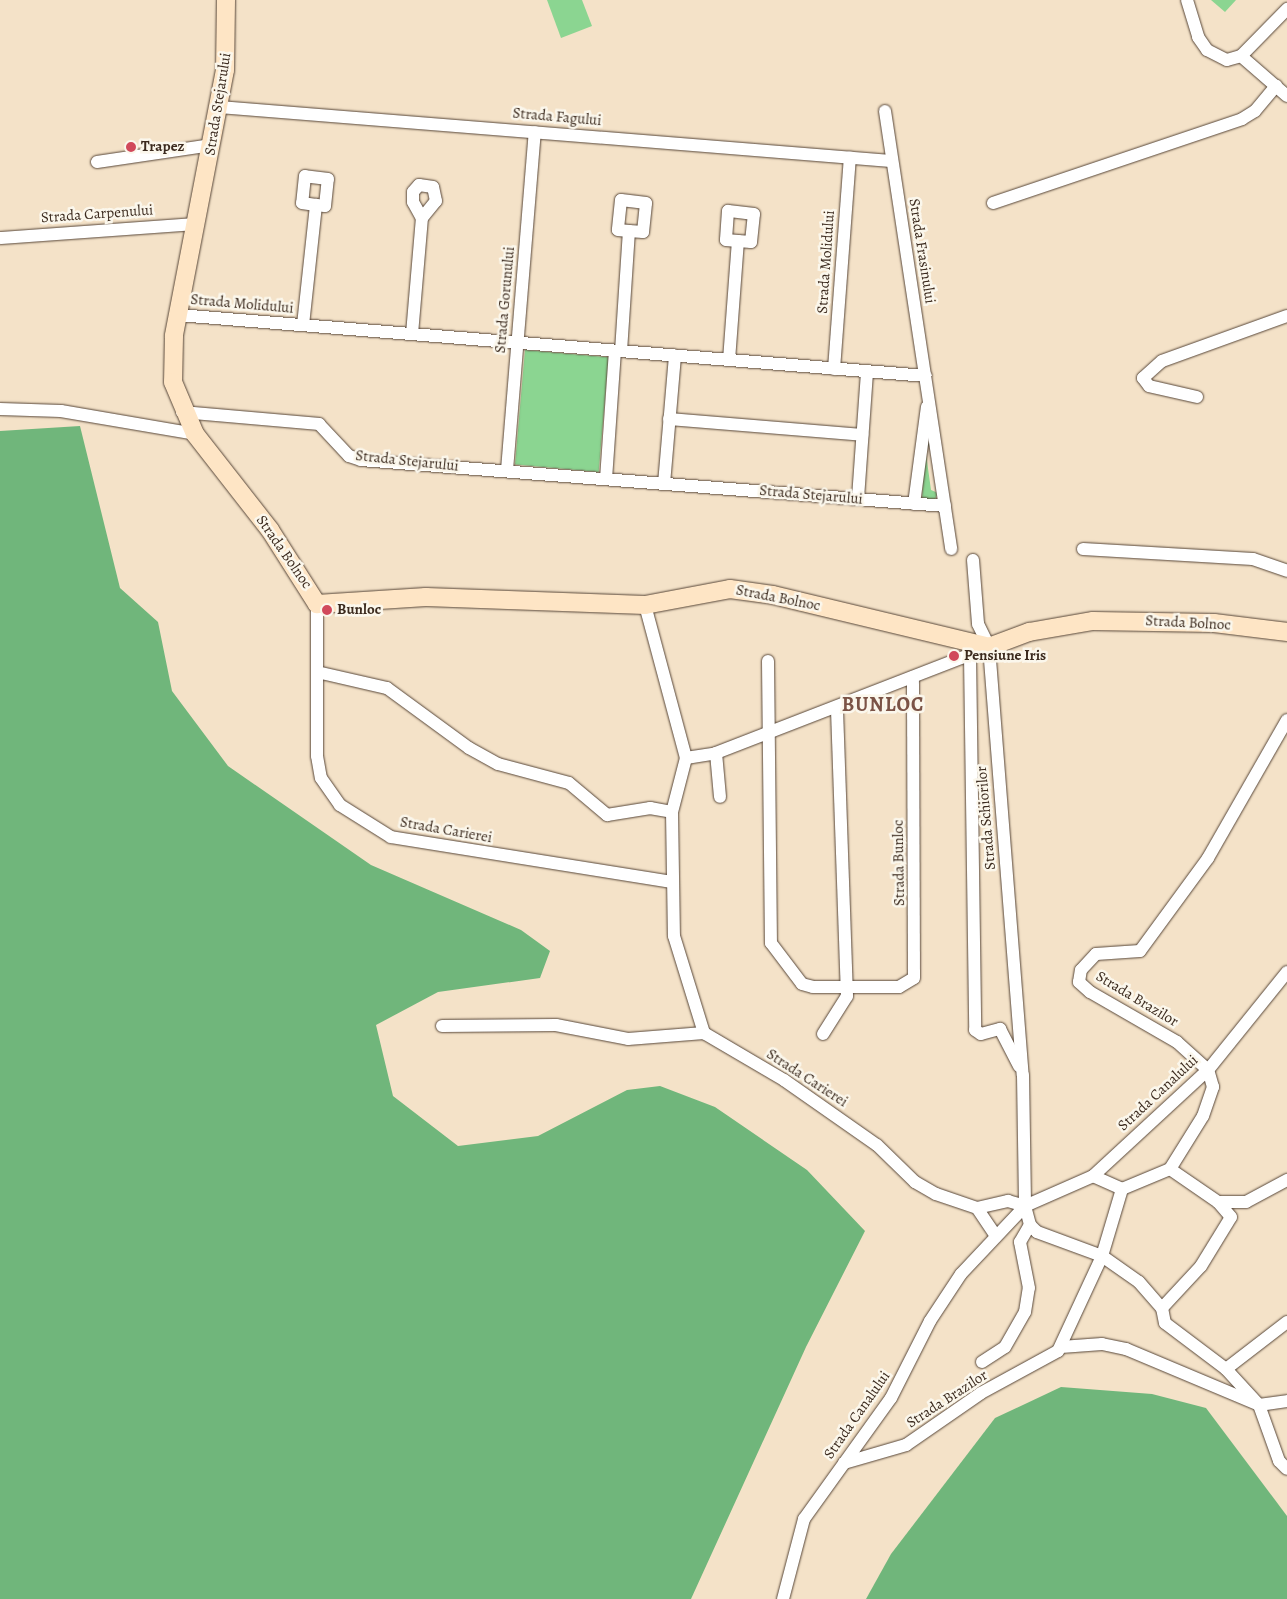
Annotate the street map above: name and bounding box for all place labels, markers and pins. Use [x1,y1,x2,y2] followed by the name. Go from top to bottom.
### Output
[141,138,184,156] place label: Trapez
[125,141,137,153] marker: Trapez
[337,601,381,619] place label: Bunloc
[321,604,333,616] marker: Bunloc
[964,647,1046,665] place label: Pensiune Iris
[948,650,960,662] marker: Pensiune Iris

